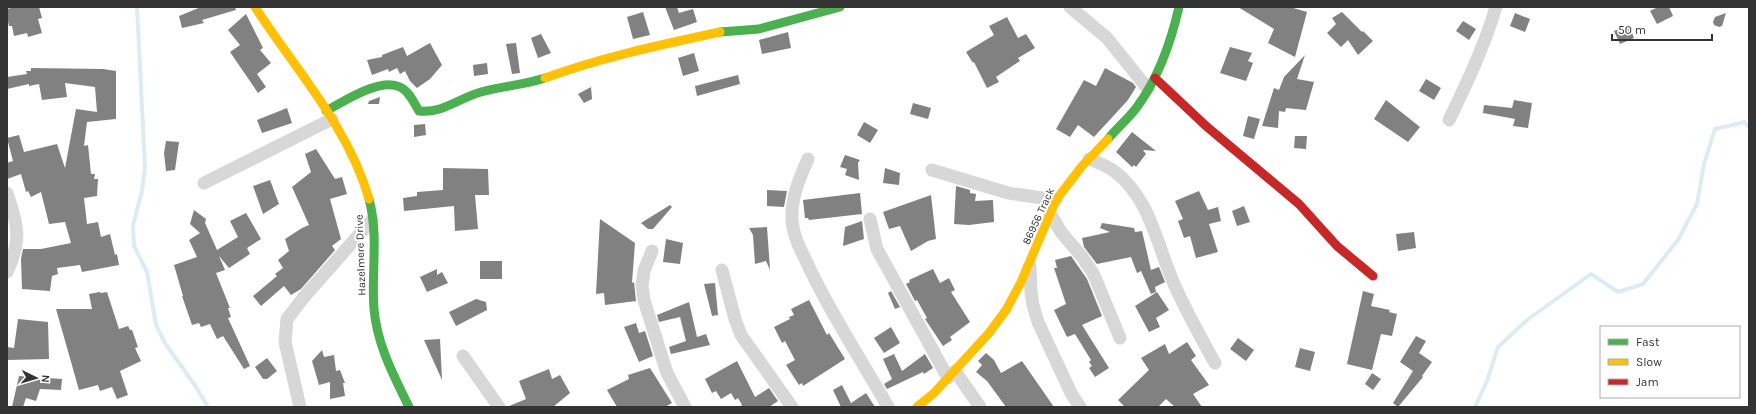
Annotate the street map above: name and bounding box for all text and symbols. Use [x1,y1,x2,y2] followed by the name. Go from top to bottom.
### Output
[1612,16,1712,42] scale bar
[1618,23,1646,37] text: 50 m
[1020,186,1057,247] street label: 86956 Track
[353,214,368,296] street label: Hazelmere Drive
[1600,326,1740,398] legend
[1636,335,1660,349] text: Fast
[1636,355,1662,369] text: Slow
[16,358,56,398] north arrow
[39,374,52,383] text: N
[1636,375,1659,389] text: Jam

